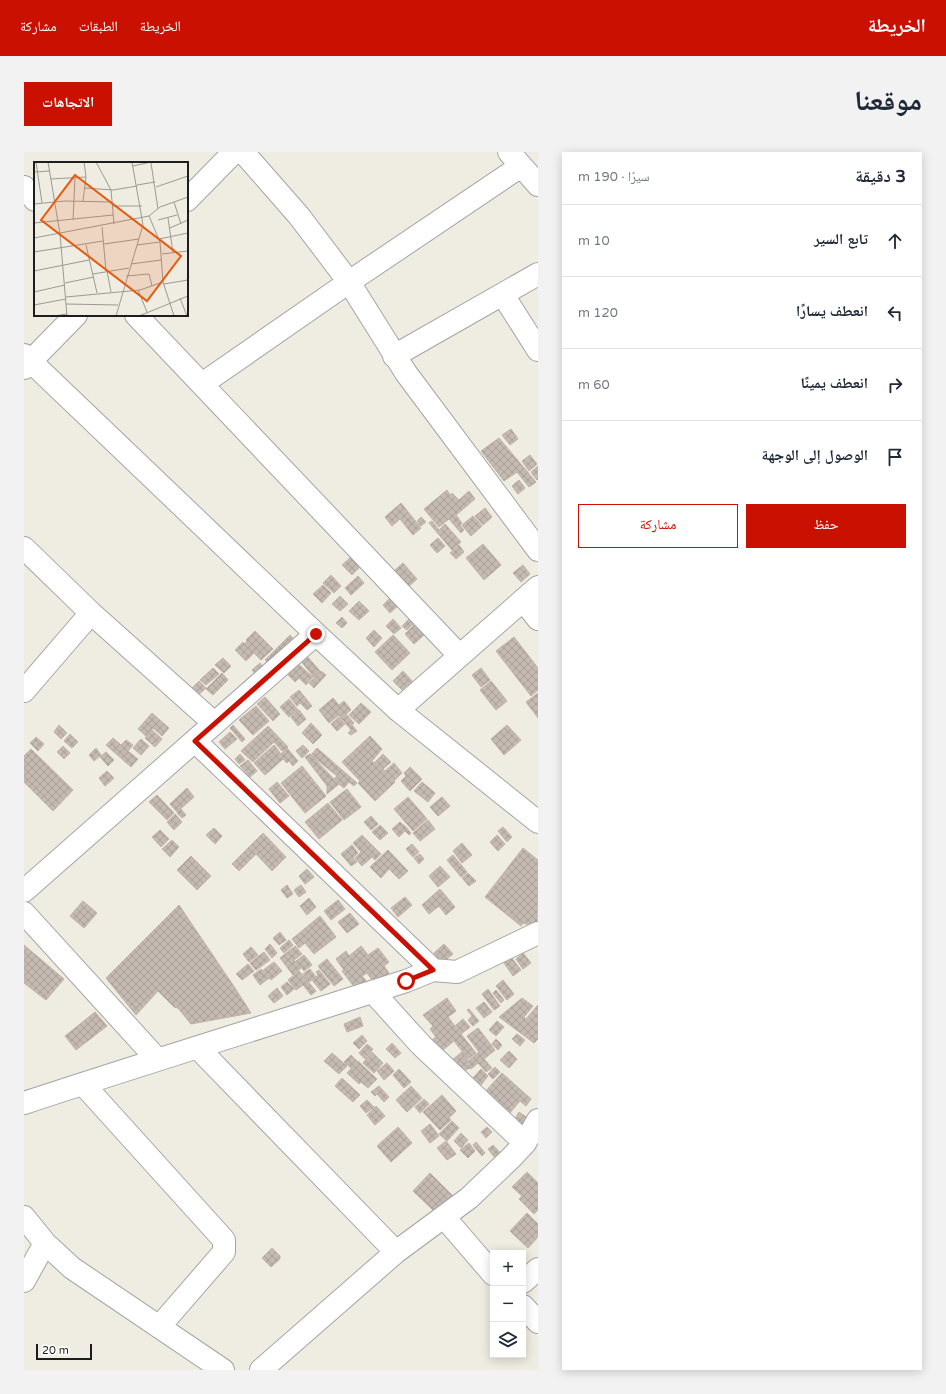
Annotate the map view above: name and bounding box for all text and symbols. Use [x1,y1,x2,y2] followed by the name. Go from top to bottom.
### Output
[868,15,926,37] text: الخريطة
[20,18,57,35] text: مشاركة
[79,18,118,35] text: الطبقات
[140,18,181,35] text: الخريطة
[24,82,112,126] button: الاتجاهات
[854,84,922,118] text: موقعنا
[34,162,188,316] inset map
[855,166,906,187] text: 3 دقيقة
[578,169,650,185] text: سيرًا · 190 m
[814,230,868,248] text: تابع السير
[884,230,906,252] icon: ahead
[578,233,610,249] text: 10 m
[796,302,868,320] text: انعطف يسارًا
[884,302,906,324] icon: left
[578,305,618,321] text: 120 m
[800,374,868,392] text: انعطف يمينًا
[884,374,906,396] icon: right
[578,377,610,393] text: 60 m
[762,446,868,464] text: الوصول إلى الوجهة
[884,446,906,468] icon: arrive
[578,504,738,548] button: مشاركة
[746,504,906,548] button: حفظ
[307,625,325,643] route end
[397,972,415,990] route start
[490,1250,526,1358] map controls
[490,1250,526,1286] button: +
[490,1286,526,1322] button: −
[490,1322,526,1358] button: layers
[36,1342,92,1361] scale bar
[42,1344,69,1357] text: 20 m

